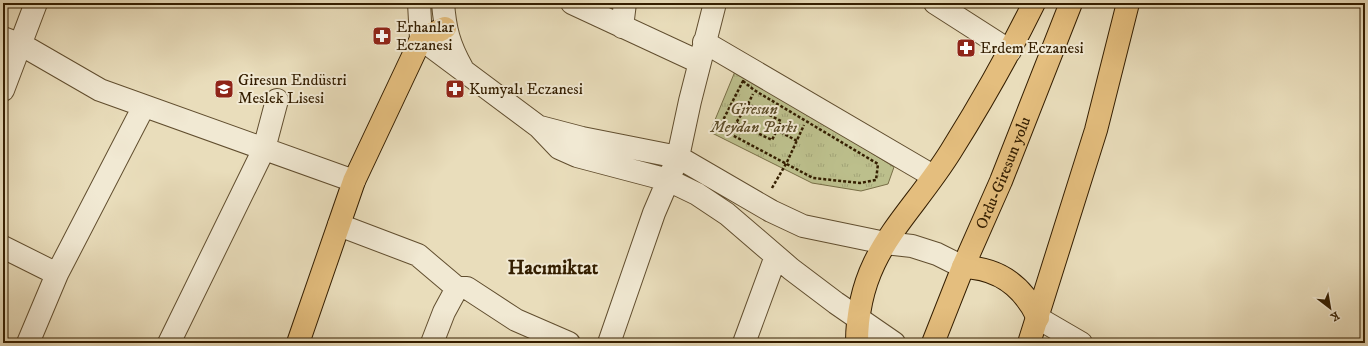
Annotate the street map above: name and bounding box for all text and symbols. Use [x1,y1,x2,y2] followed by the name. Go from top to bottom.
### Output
[396,17,454,55] place label: Erhanlar Eczanesi
[371,25,393,47] pharmacy icon: Erhanlar Eczanesi
[955,37,977,59] pharmacy icon: Erdem Eczanesi
[980,38,1084,58] place label: Erdem Eczanesi
[238,70,347,108] place label: Giresun Endüstri Meslek Lisesi
[213,78,235,100] school or university icon: Giresun Endüstri Meslek Lisesi
[444,78,466,100] pharmacy icon: Kumyalı Eczanesi
[469,79,583,99] place label: Kumyalı Eczanesi
[710,99,797,137] park label: Giresun Meydan Parkı
[971,114,1035,232] street label: Ordu-Giresun yolu
[508,256,599,281] district label: Hacımiktat
[1310,288,1350,328] north arrow
[1327,308,1342,324] text: K

